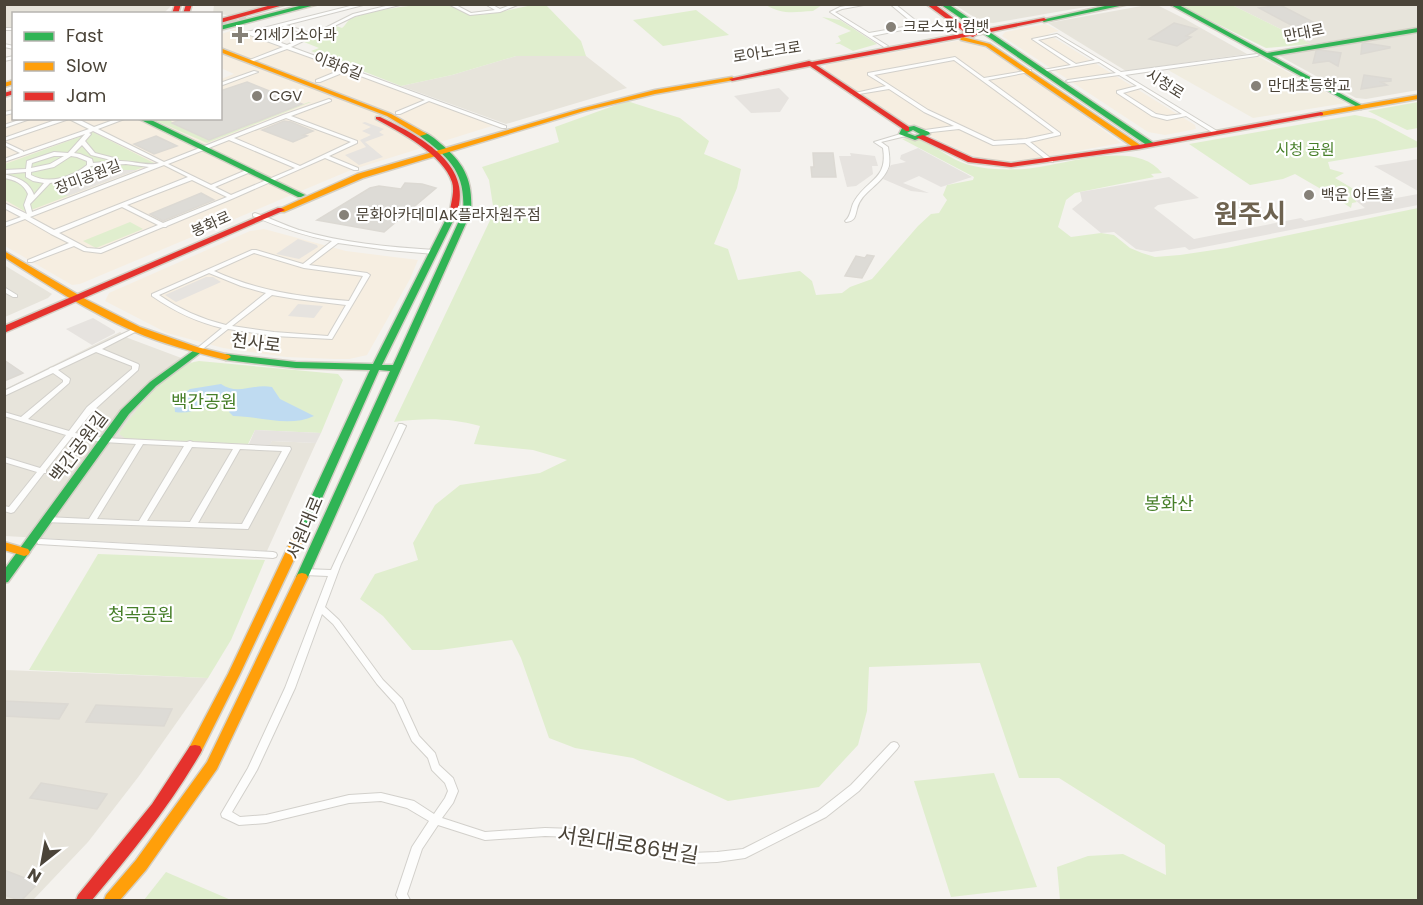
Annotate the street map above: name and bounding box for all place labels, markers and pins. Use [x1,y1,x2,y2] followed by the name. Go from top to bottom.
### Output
[903,16,990,37] place label: 크로스핏 컴뱃
[884,20,898,34] marker: 크로스핏 컴뱃
[254,24,337,45] place label: 21세기소아과
[231,26,249,44] marker: 21세기소아과
[1268,75,1351,96] place label: 만대초등학교
[1249,79,1263,93] marker: 만대초등학교
[269,85,302,106] place label: CGV
[250,89,264,103] marker: CGV
[1321,184,1394,205] place label: 백운 아트홀
[1302,188,1316,202] marker: 백운 아트홀
[356,204,541,225] place label: 문화아카데미AK플라자원주점
[337,208,351,222] marker: 문화아카데미AK플라자원주점

